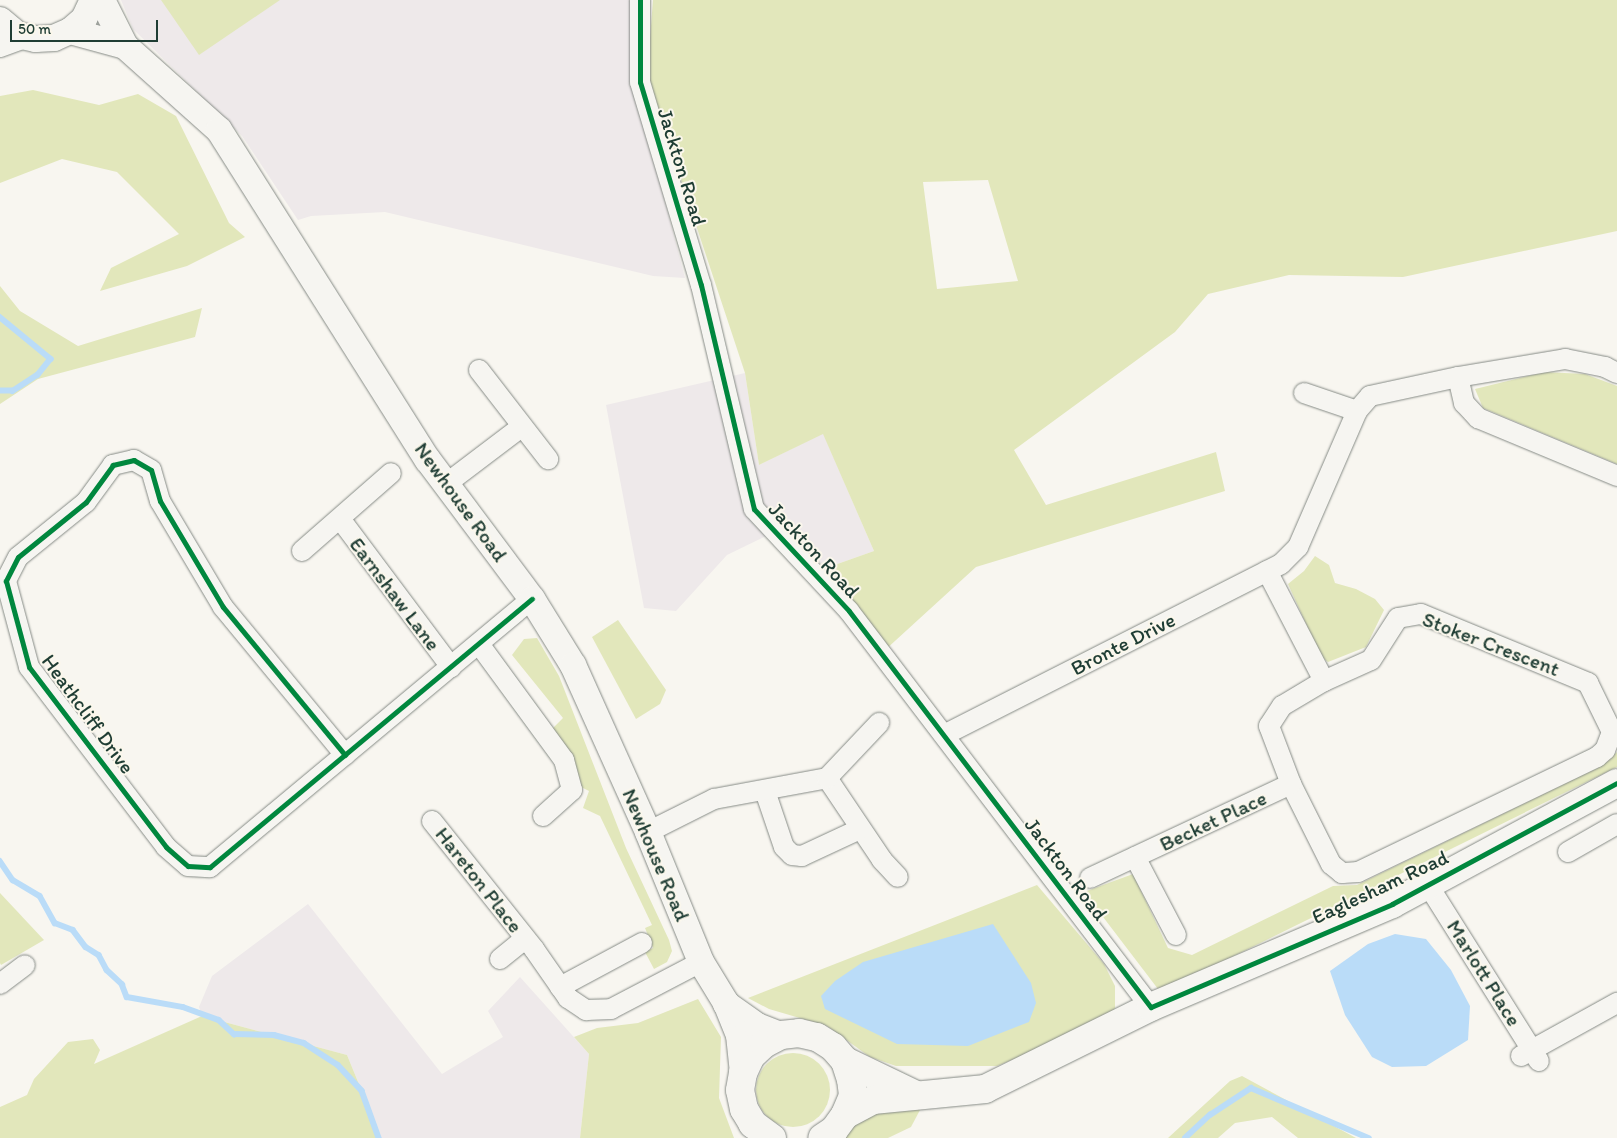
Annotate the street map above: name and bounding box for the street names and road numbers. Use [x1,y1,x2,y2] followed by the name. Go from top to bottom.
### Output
[652,105,712,229] street label: Jackton Road
[409,438,513,566] street label: Newhouse Road
[763,497,865,603] street label: Jackton Road
[344,532,446,656] street label: Earnshaw Lane
[1419,606,1563,682] street label: Stoker Crescent
[1067,607,1179,681] street label: Bronte Drive
[36,649,140,779] street label: Heathcliff Drive
[617,785,695,925] street label: Newhouse Road
[1155,785,1271,857] street label: Becket Place
[1019,813,1113,925] street label: Jackton Road
[430,822,528,938] street label: Hareton Place
[1308,844,1452,930] street label: Eaglesham Road
[1441,915,1527,1031] street label: Marlott Place

